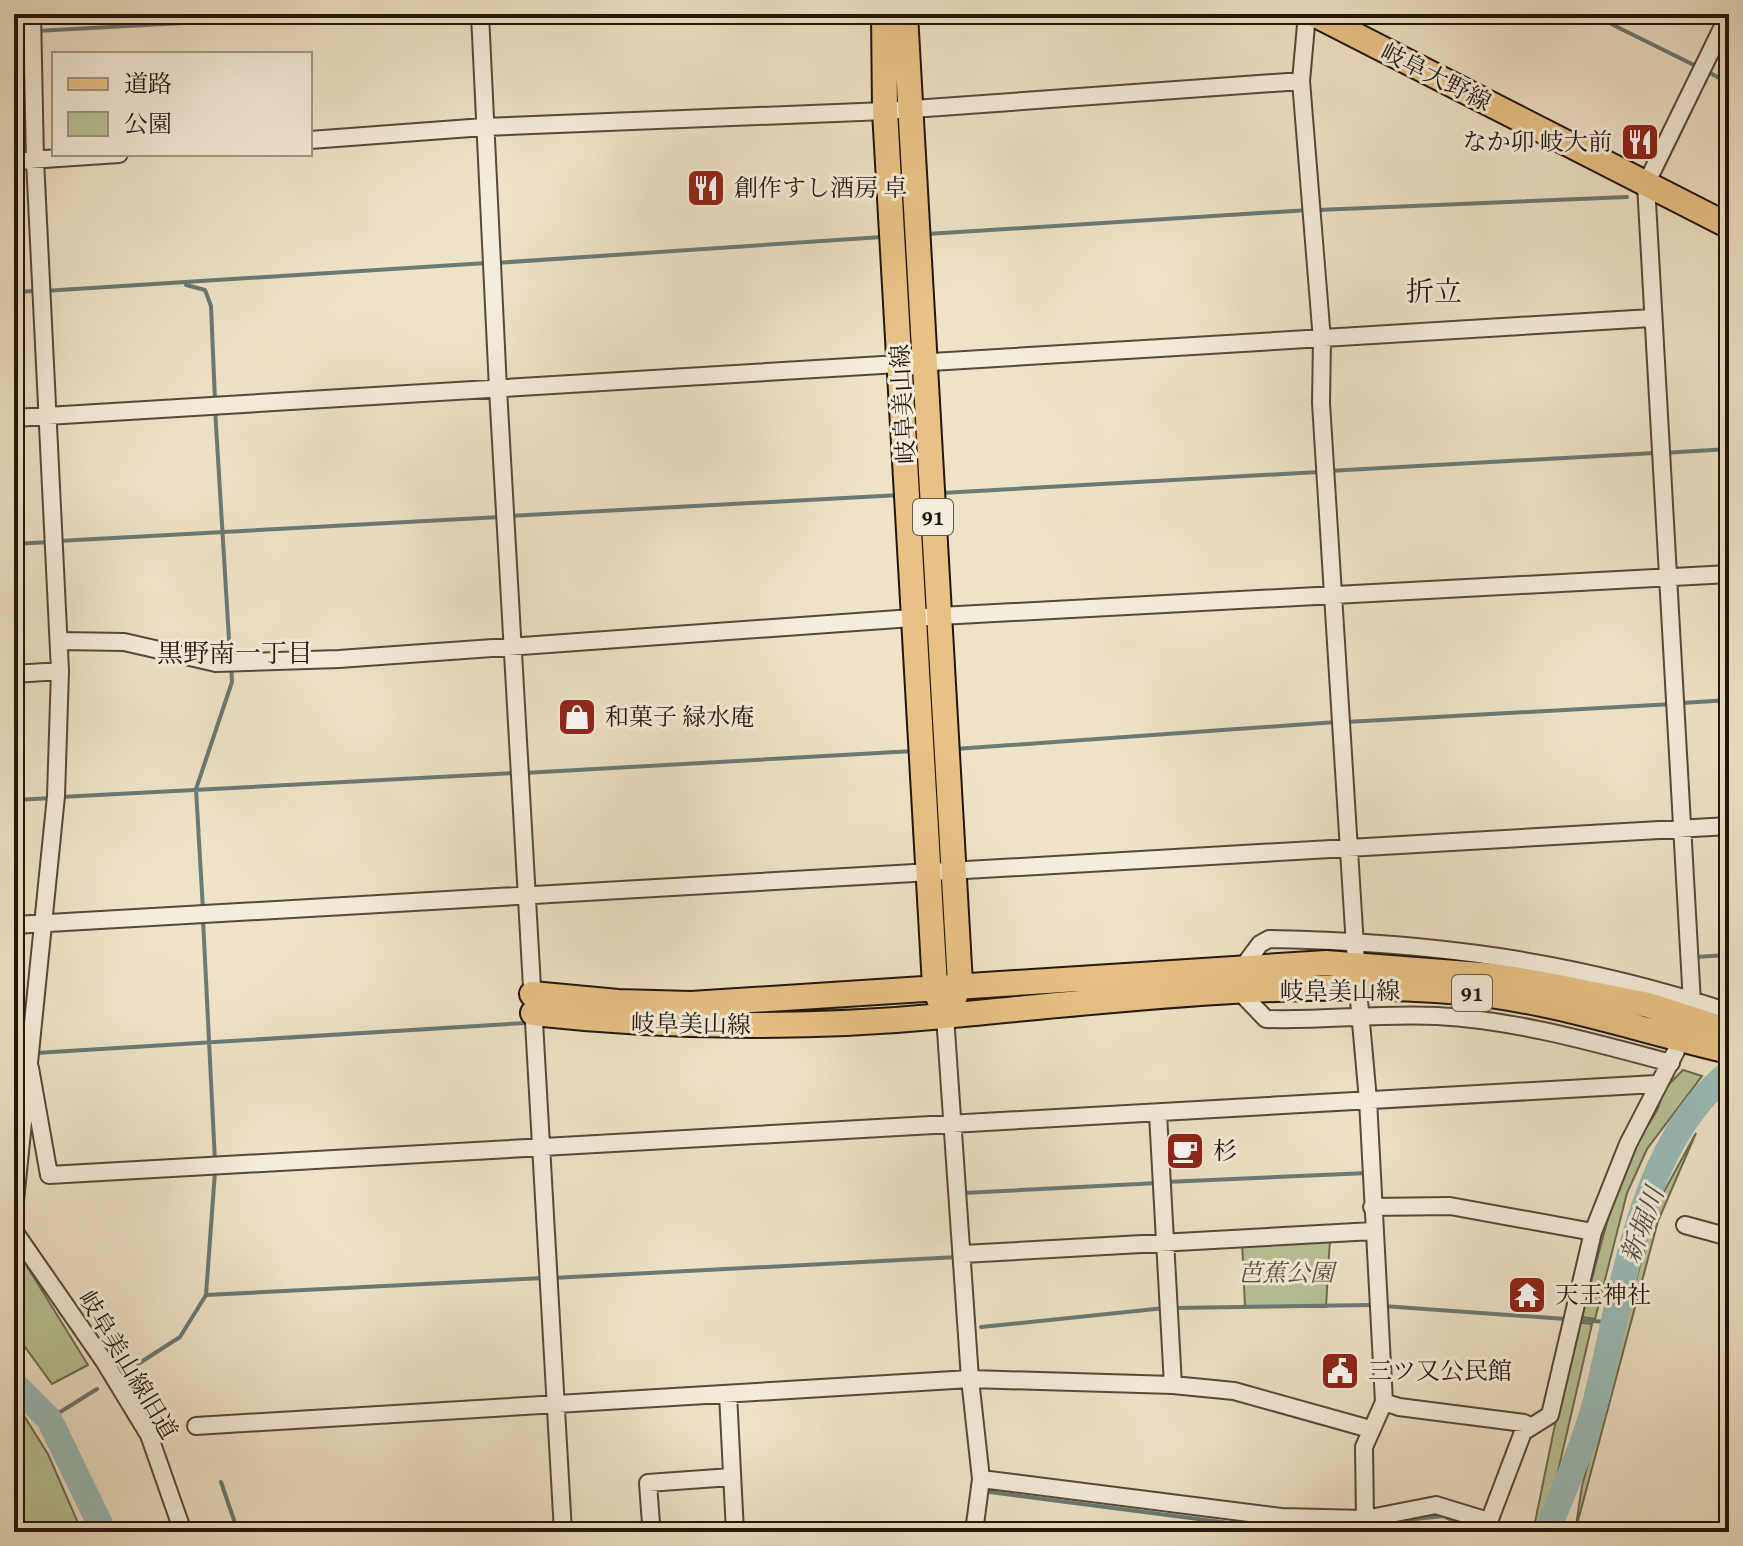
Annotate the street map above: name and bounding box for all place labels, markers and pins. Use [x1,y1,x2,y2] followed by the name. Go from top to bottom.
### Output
[1619,121,1661,163] restaurant icon: なか卯 岐大前
[1463,124,1612,159] place label: なか卯 岐大前
[685,167,727,209] restaurant icon: 創作すし酒房 卓
[734,170,907,205] place label: 創作すし酒房 卓
[556,696,598,738] shop icon: 和菓子 緑水庵
[605,699,754,734] place label: 和菓子 緑水庵
[1164,1130,1206,1172] cafe icon: 杉
[1213,1133,1237,1168] place label: 杉
[1506,1274,1548,1316] temple icon: 天王神社
[1555,1277,1651,1312] place label: 天王神社
[1319,1350,1361,1392] public building icon: 三ツ又公民館
[1368,1353,1512,1388] place label: 三ツ又公民館

